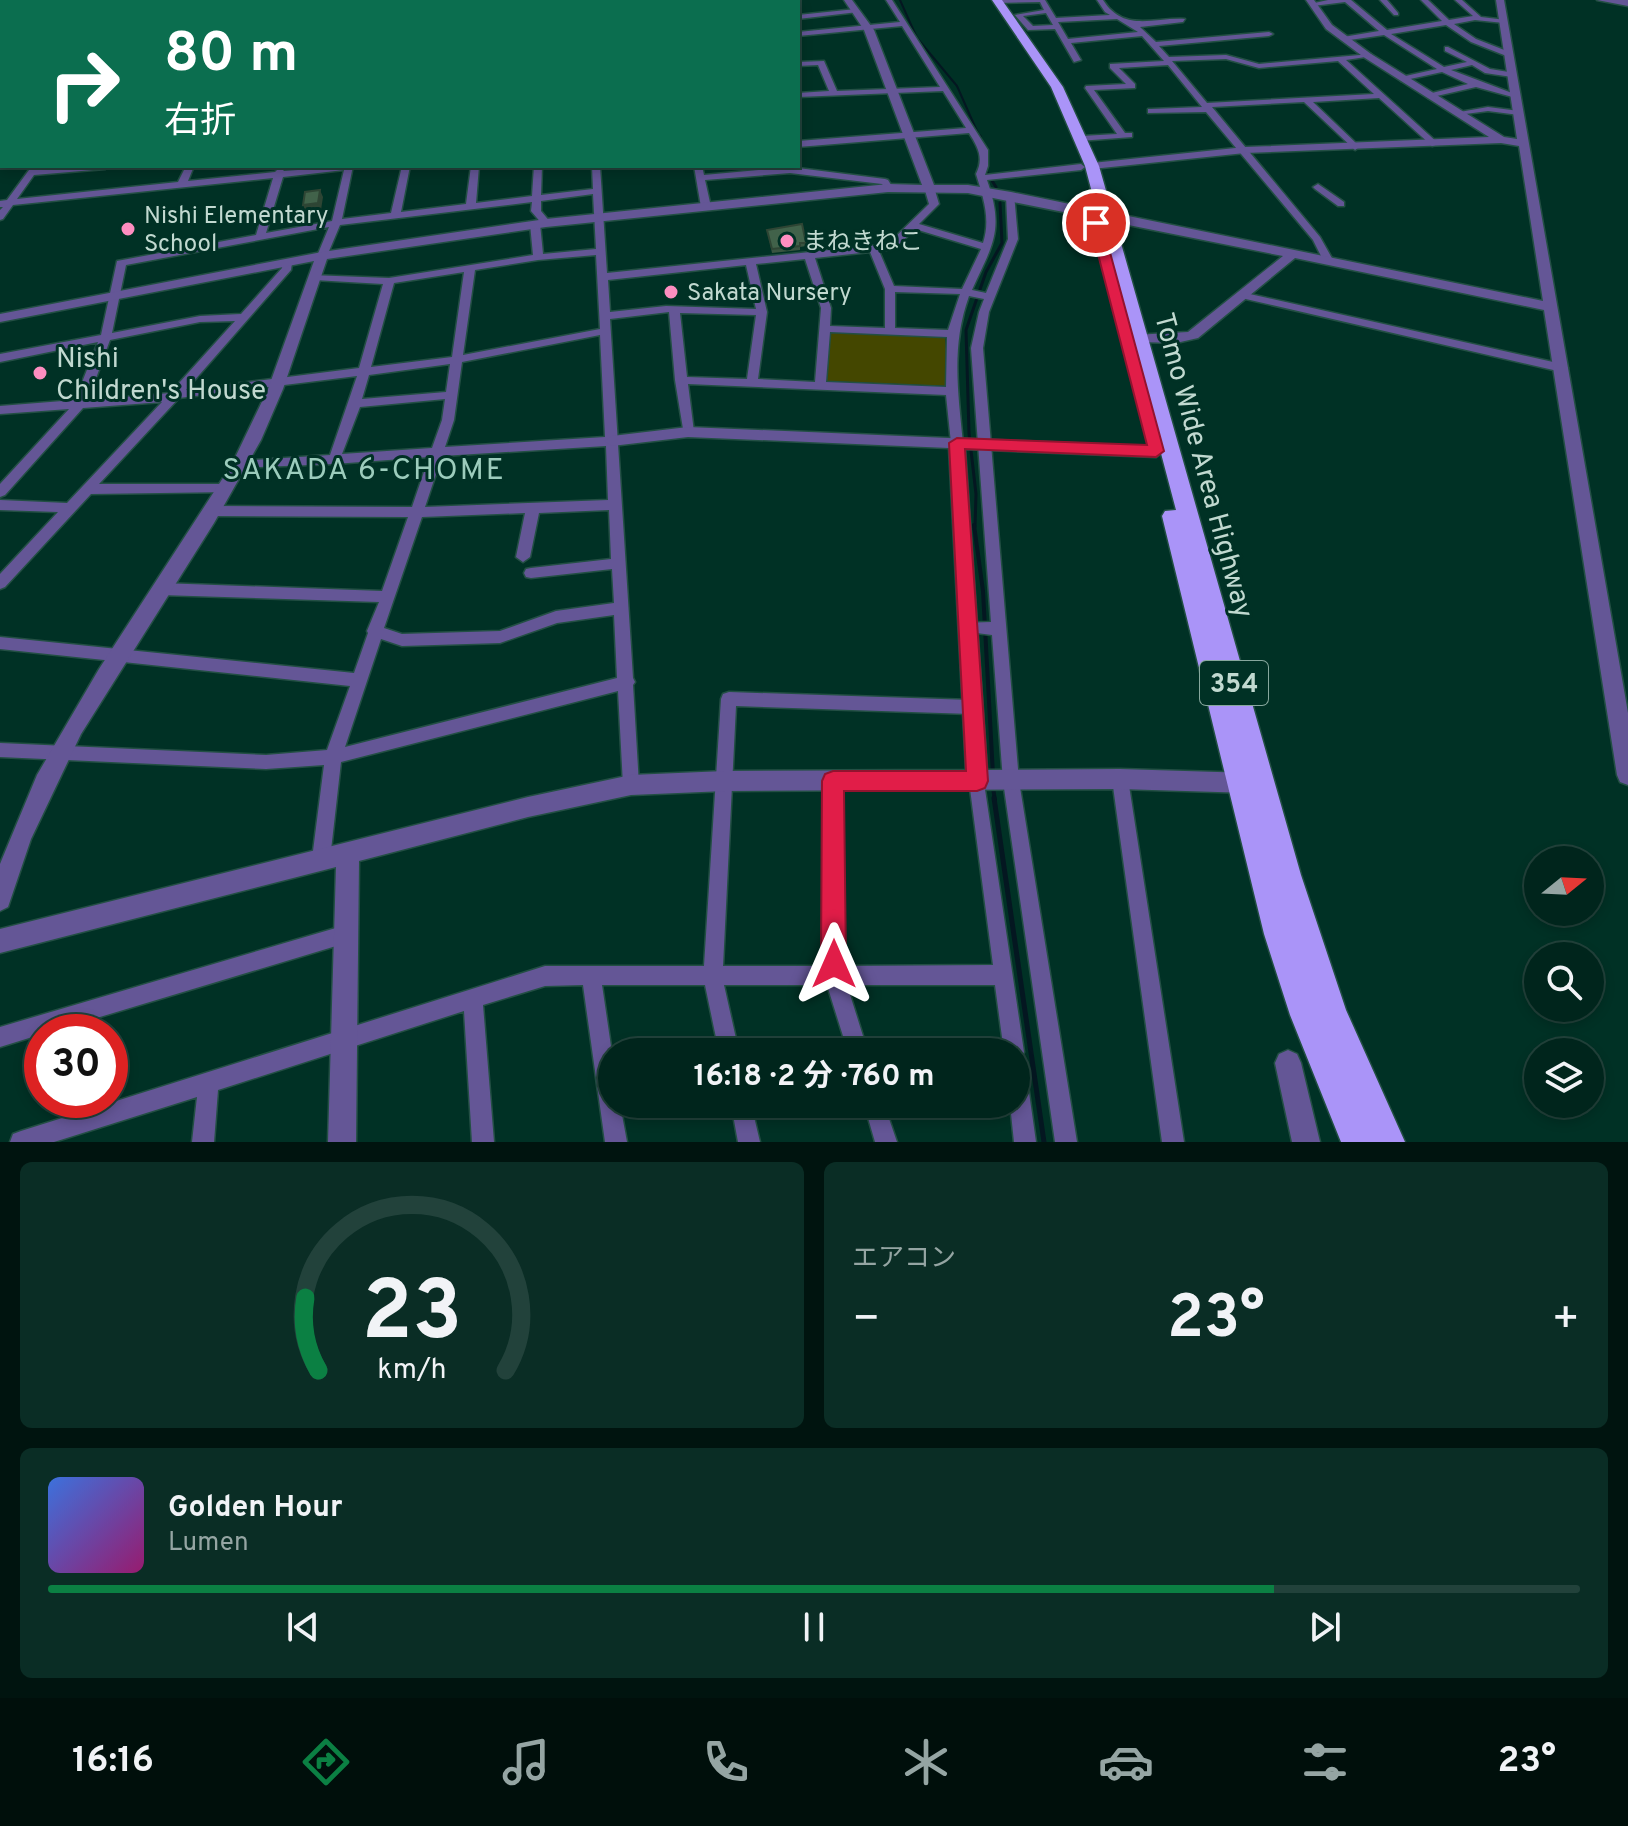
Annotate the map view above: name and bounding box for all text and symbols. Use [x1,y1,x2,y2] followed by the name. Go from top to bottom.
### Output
[164,21,298,91] text: 80 m
[32,32,136,136] icon: right
[164,100,236,146] text: 右折
[1062,189,1130,257] pin
[1074,201,1118,245] icon: arrive
[144,202,328,260] place label: Nishi Elementary School
[119,220,137,238] marker: Nishi Elementary School
[803,228,923,258] place label: まねきねこ
[778,232,796,250] marker: まねきねこ
[687,279,852,309] place label: Sakata Nursery
[662,283,680,301] marker: Sakata Nursery
[1144,309,1260,622] street label: Tomo Wide Area Highway
[56,342,266,410] place label: Nishi Children's House
[31,364,49,382] marker: Nishi Children's House
[222,453,506,490] district label: SAKADA 6-CHOME
[1200,661,1268,705] road number: 354
[1524,846,1604,926] north arrow
[1524,846,1604,1118] map controls
[792,922,876,1006] position arrow
[1524,942,1604,1022] button: search
[24,1014,128,1118] speed limit sign: 30
[1524,1038,1604,1118] button: layers
[693,1059,935,1096] text: 16:18 · 2 分 · 760 m
[852,1243,956,1276] text: エアコン
[362,1264,462,1369] text: 23
[1167,1283,1265,1359] text: 23°
[852,1293,880,1349] text: −
[1552,1293,1580,1349] text: +
[377,1353,447,1389] text: km/h
[168,1490,342,1527] text: Golden Hour
[168,1527,249,1560] text: Lumen
[281,1605,325,1649] icon: previous
[792,1605,836,1649] icon: pause
[1303,1605,1347,1649] icon: next
[298,1734,354,1790] icon: directions
[498,1734,554,1790] icon: music
[698,1734,754,1790] icon: phone
[898,1734,954,1790] icon: climate
[1098,1734,1154,1790] icon: car
[1297,1734,1353,1790] icon: filters
[72,1739,154,1785] text: 16:16
[1497,1739,1556,1785] text: 23°

